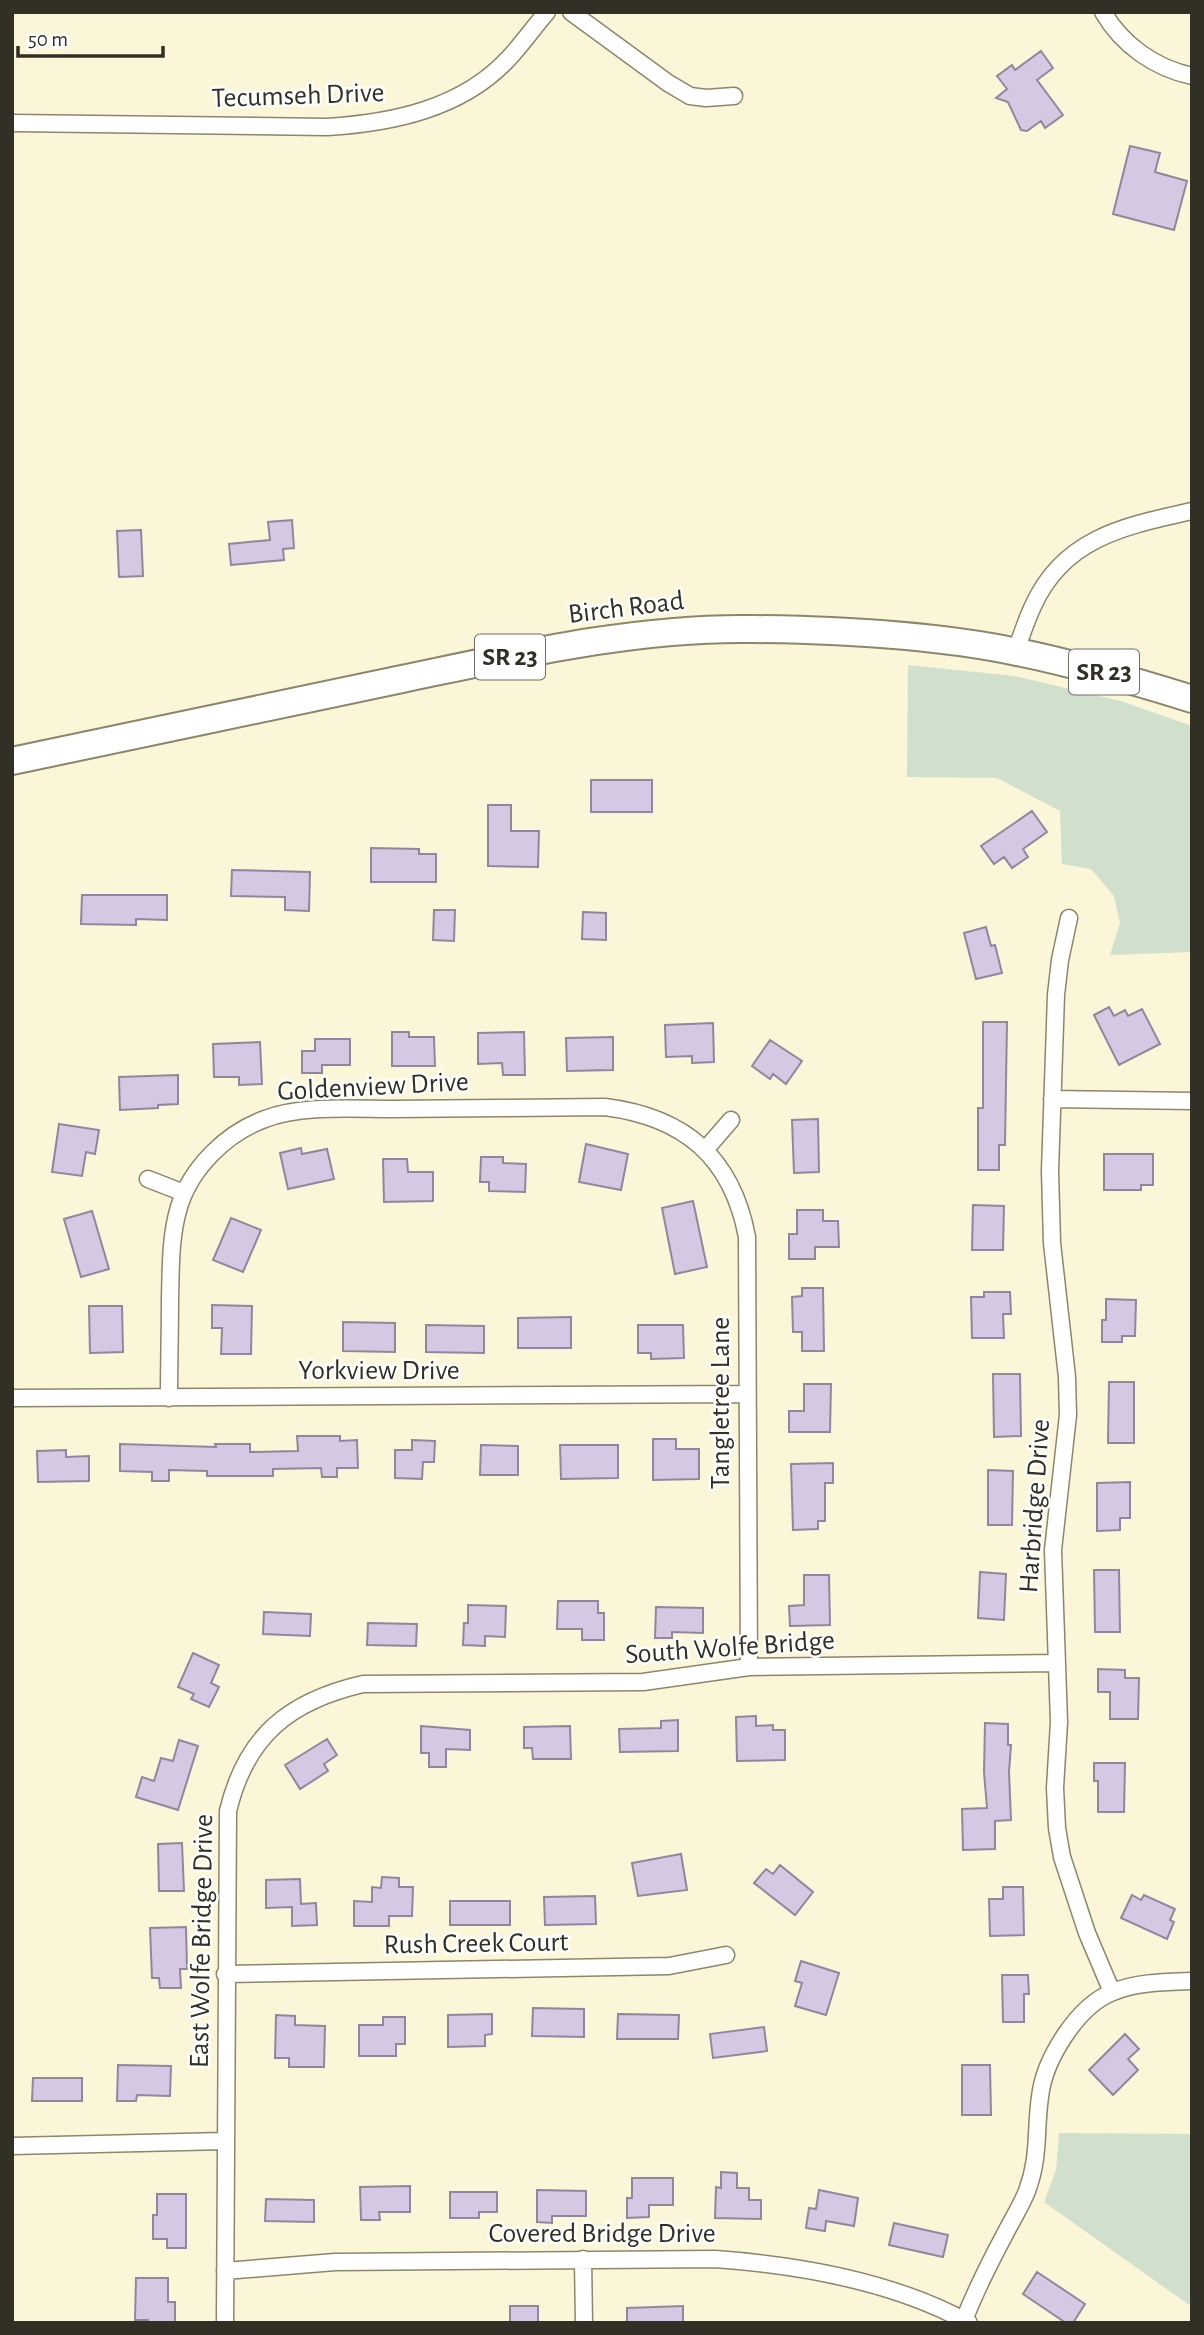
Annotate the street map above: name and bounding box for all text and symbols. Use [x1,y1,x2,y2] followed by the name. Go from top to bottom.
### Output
[18,14,163,58] scale bar
[28,29,68,50] text: 50 m
[211,79,385,113] street label: Tecumseh Drive
[566,587,686,629] street label: Birch Road
[475,635,545,680] road number: SR 23
[1069,650,1139,694] road number: SR 23
[277,1068,469,1106] street label: Goldenview Drive
[707,1317,735,1489] street label: Tangletree Lane
[298,1357,460,1385] street label: Yorkview Drive
[1015,1418,1055,1594] street label: Harbridge Drive
[624,1627,836,1669] street label: South Wolfe Bridge
[186,1814,218,2068] street label: East Wolfe Bridge Drive
[383,1928,569,1960] street label: Rush Creek Court
[488,2220,716,2248] street label: Covered Bridge Drive

